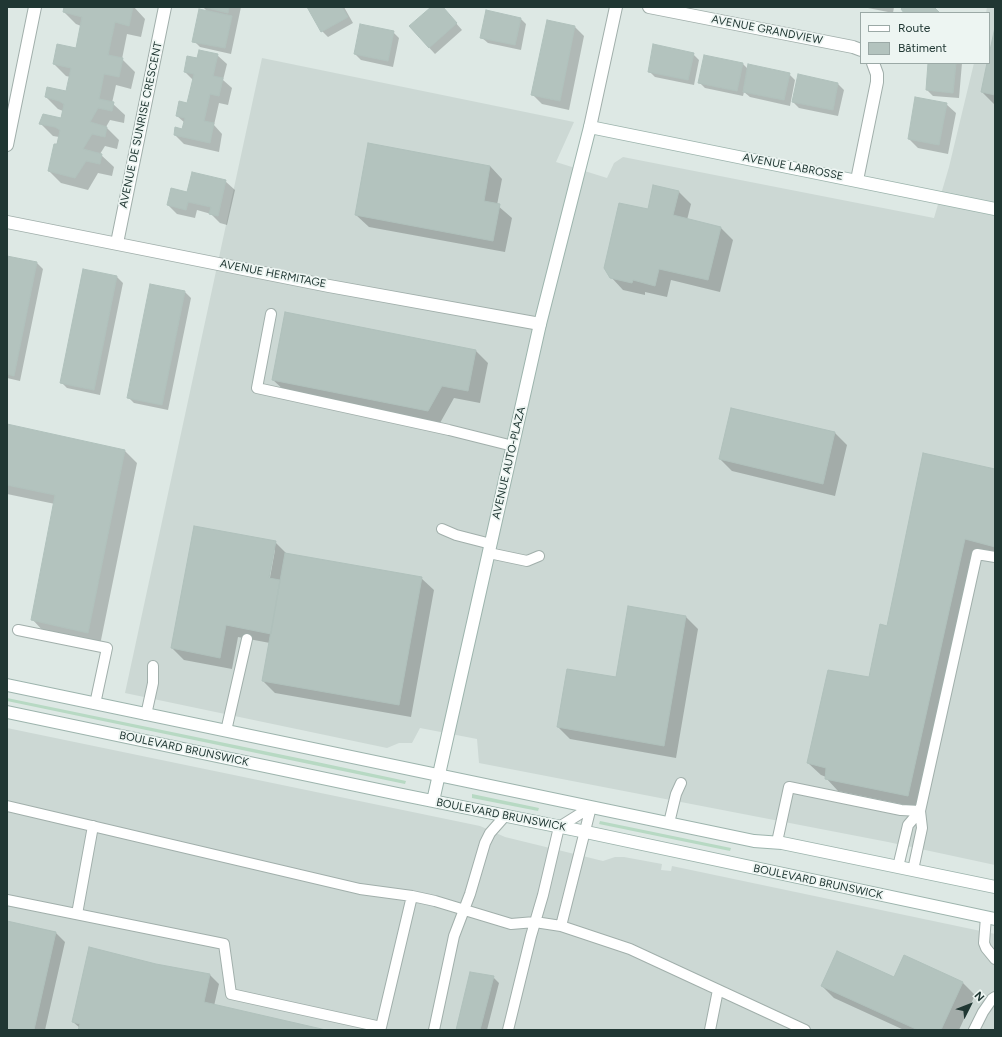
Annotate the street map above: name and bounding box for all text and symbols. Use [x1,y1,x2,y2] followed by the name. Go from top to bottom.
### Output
[860,12,990,64] legend
[710,13,824,47] street label: AVENUE GRANDVIEW
[898,21,930,35] text: Route
[117,41,165,209] street label: AVENUE DE SUNRISE CRESCENT
[898,41,947,55] text: Bâtiment
[742,151,844,183] street label: AVENUE LABROSSE
[219,257,327,291] street label: AVENUE HERMITAGE
[490,406,528,520] street label: AVENUE AUTO-PLAZA
[118,729,250,769] street label: BOULEVARD BRUNSWICK
[435,796,567,834] street label: BOULEVARD BRUNSWICK
[752,862,884,902] street label: BOULEVARD BRUNSWICK
[950,985,990,1025] north arrow
[972,989,987,1004] text: N

